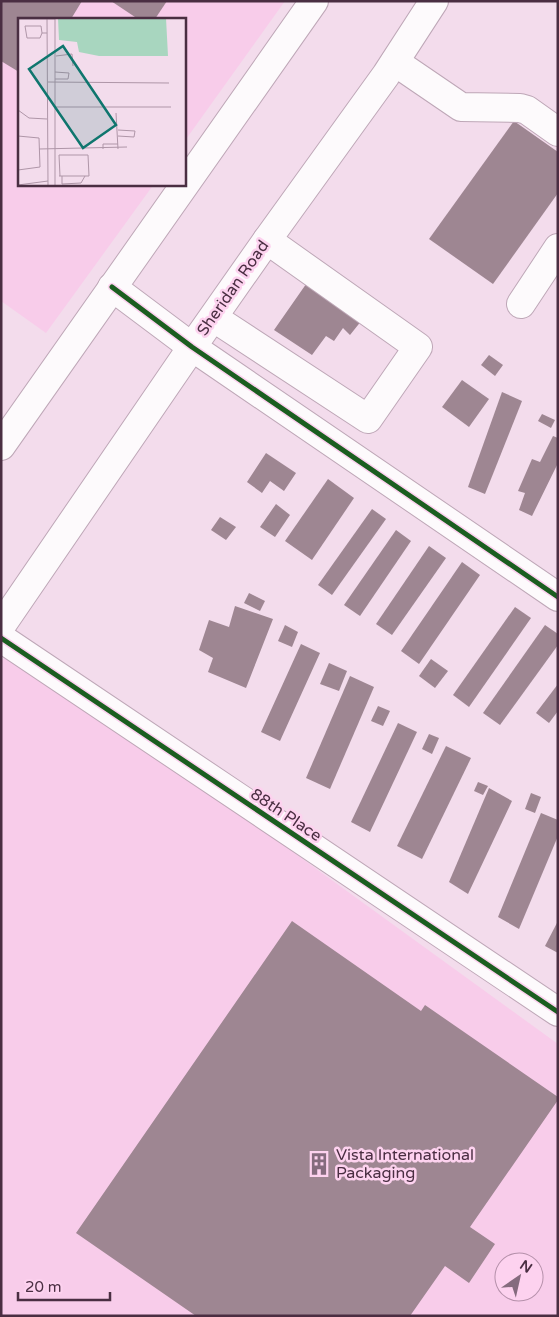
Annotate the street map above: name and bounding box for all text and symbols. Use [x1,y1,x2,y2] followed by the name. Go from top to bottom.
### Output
[18,18,185,185] inset map
[193,236,273,340] street label: Sheridan Road
[247,784,325,846] street label: 88th Place
[336,1145,474,1183] place label: Vista International Packaging
[306,1151,332,1177] building icon: Vista International Packaging
[494,1252,544,1302] north arrow
[517,1256,535,1277] text: N
[18,1270,110,1302] scale bar
[25,1278,62,1296] text: 20 m

